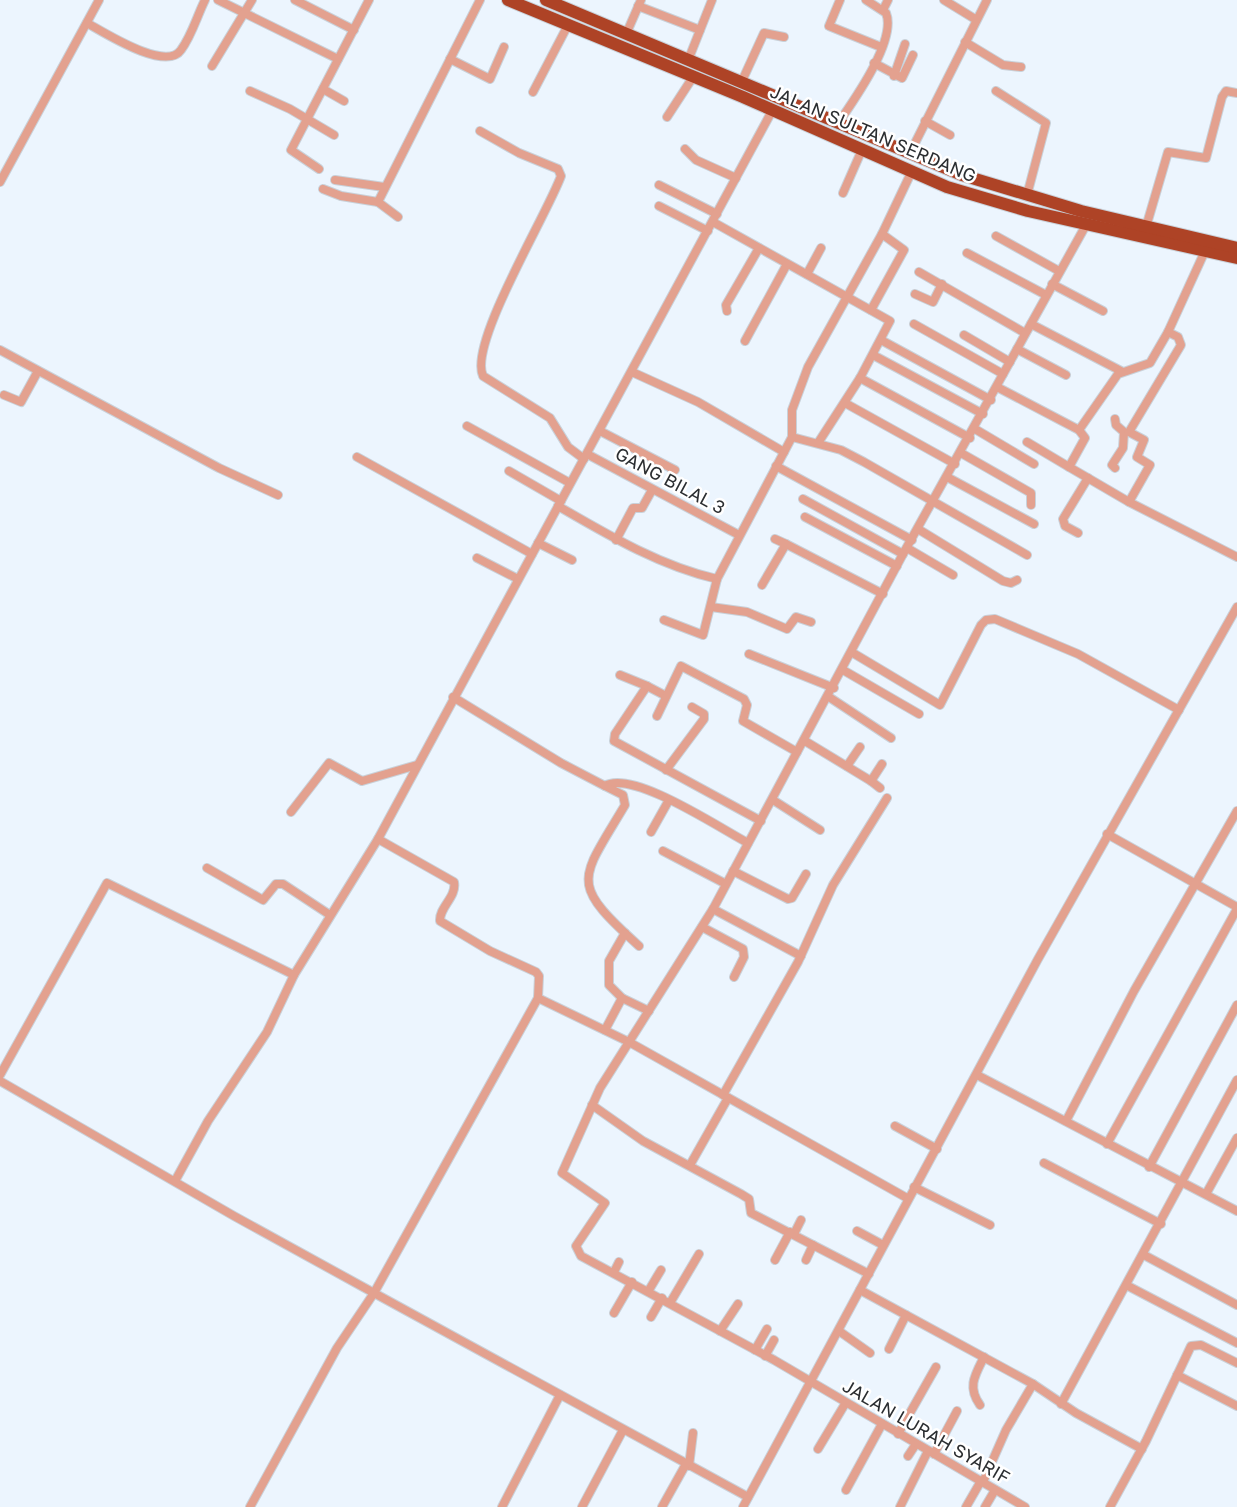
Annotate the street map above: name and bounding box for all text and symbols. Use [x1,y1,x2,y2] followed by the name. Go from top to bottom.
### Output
[767,80,980,186] street label: JALAN SULTAN SERDANG
[612,442,729,518] street label: GANG BILAL 3
[839,1374,1014,1488] street label: JALAN LURAH SYARIF

